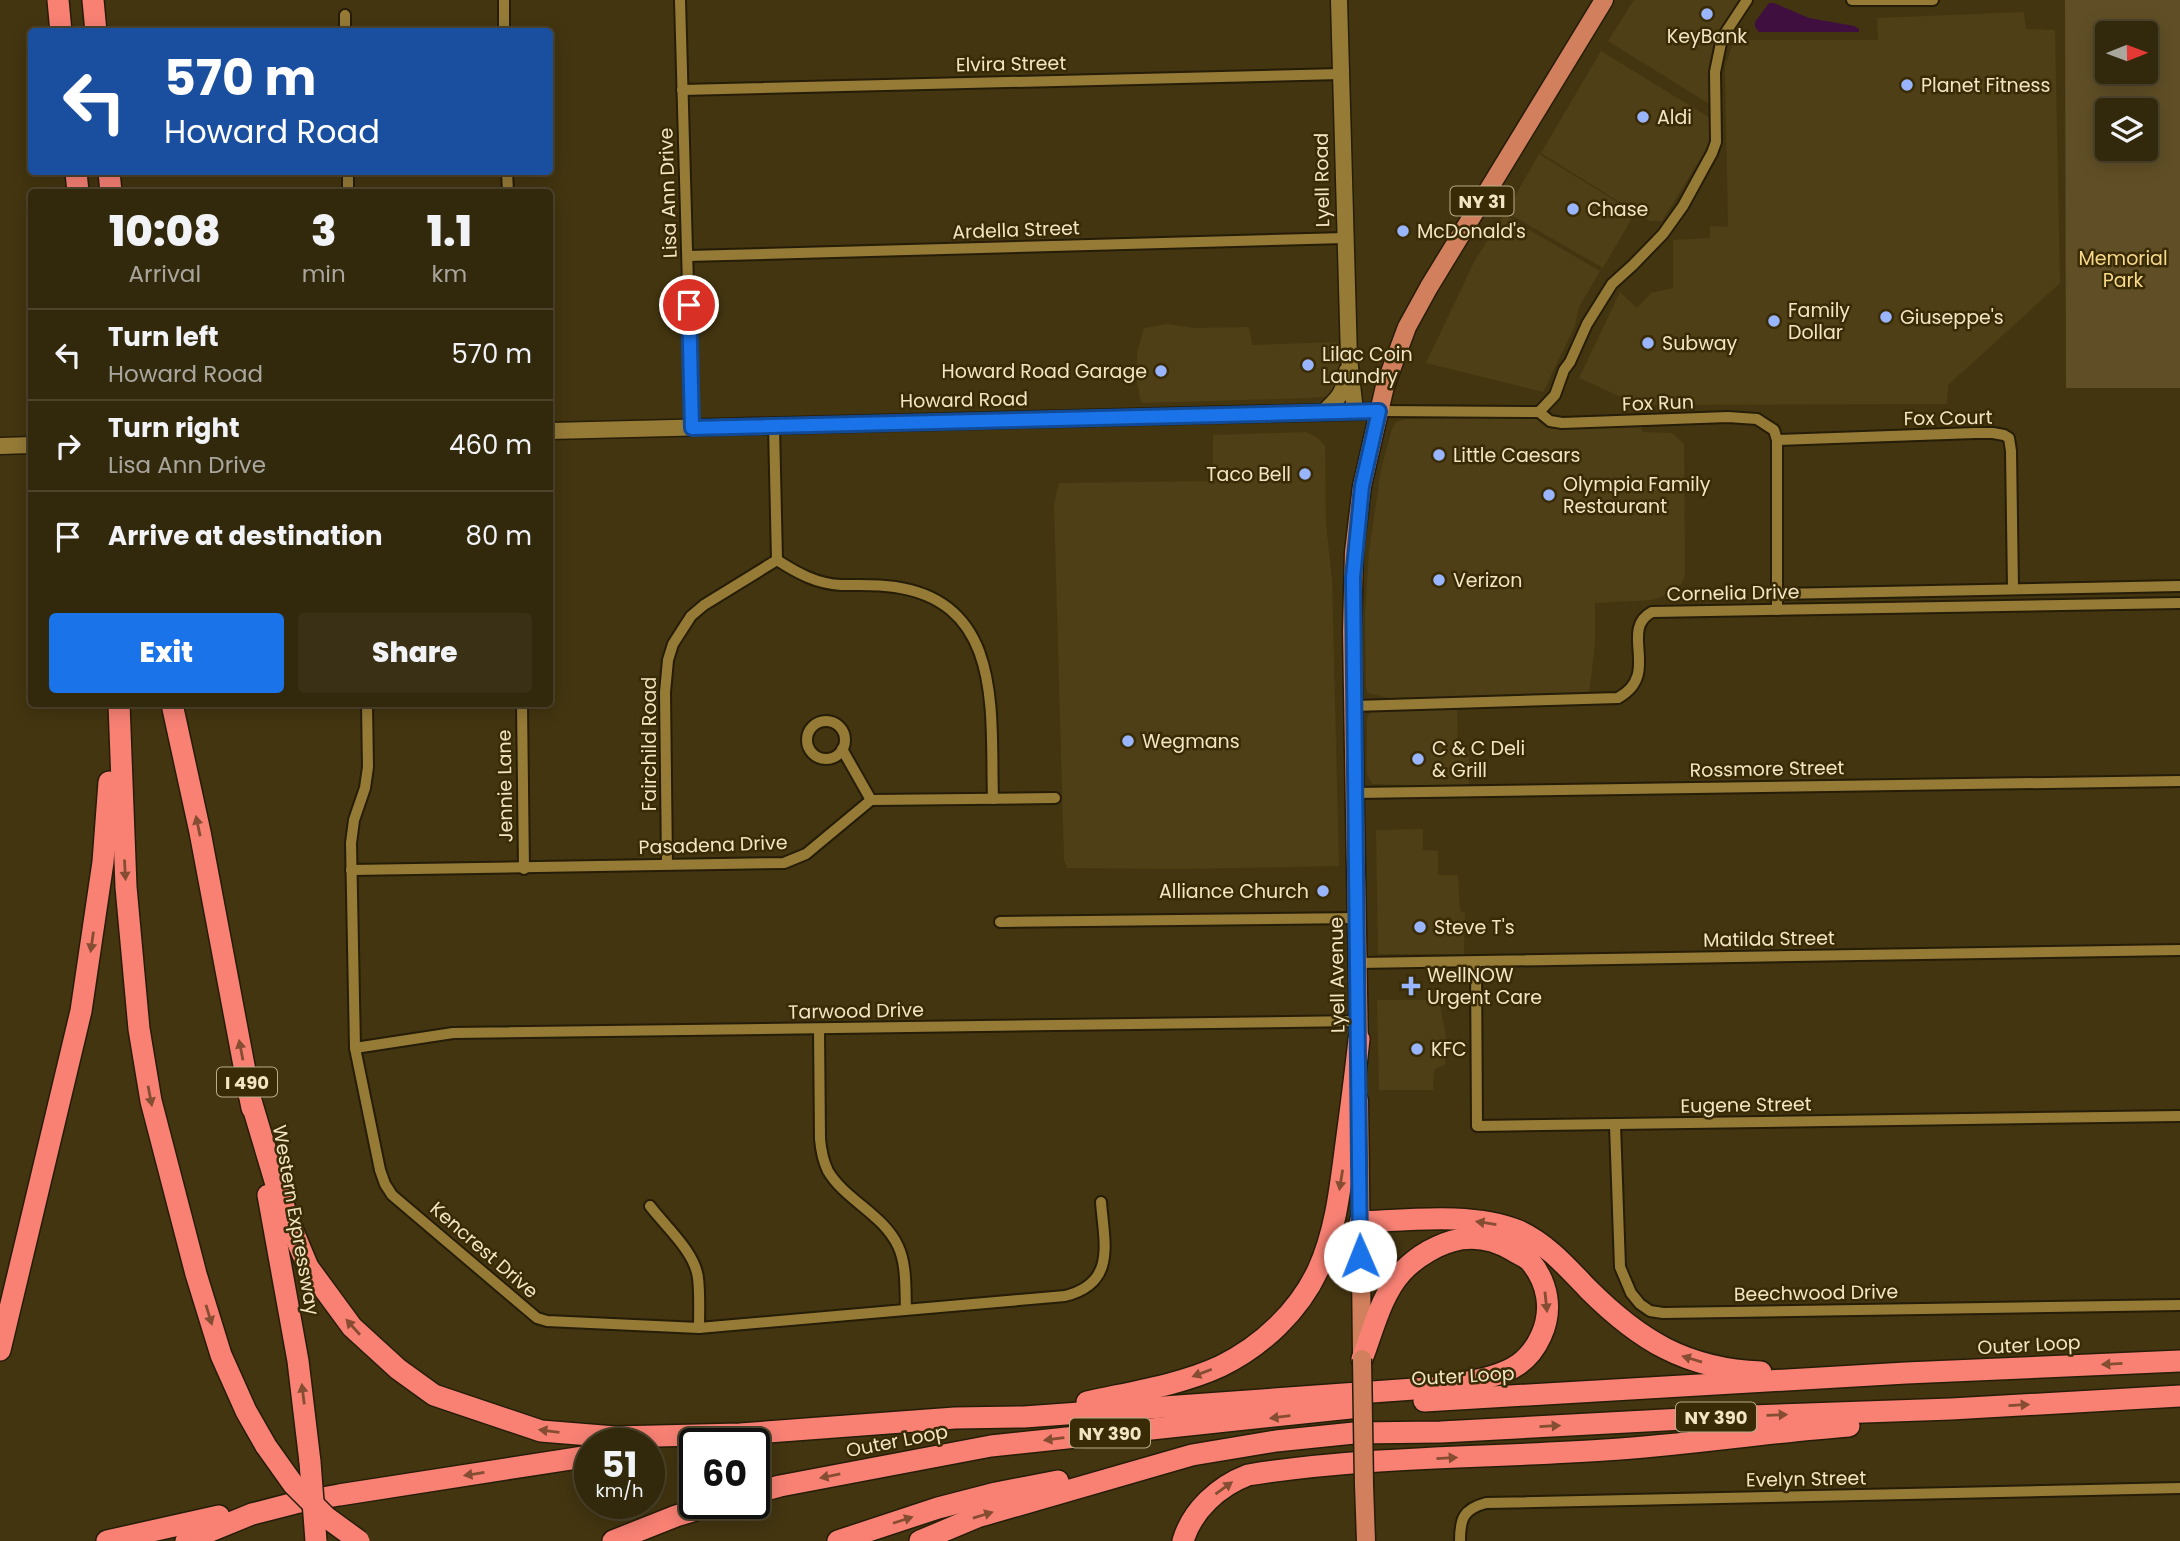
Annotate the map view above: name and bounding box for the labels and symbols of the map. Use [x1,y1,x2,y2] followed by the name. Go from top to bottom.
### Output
[1699,6,1715,22] marker: KeyBank
[2095,21,2158,84] north arrow
[1667,23,1747,50] place label: KeyBank
[956,50,1067,78] street label: Elvira Street
[1921,72,2050,99] place label: Planet Fitness
[1899,77,1915,93] marker: Planet Fitness
[1657,104,1692,131] place label: Aldi
[1635,109,1651,125] marker: Aldi
[652,127,684,259] street label: Lisa Ann Drive
[1308,133,1336,227] street label: Lyell Road
[1450,186,1514,216] road number: NY 31
[1587,196,1648,223] place label: Chase
[1565,201,1581,217] marker: Chase
[952,214,1080,246] street label: Ardella Street
[1417,218,1526,245] place label: McDonald's
[1395,223,1411,239] marker: McDonald's
[2078,245,2168,294] park label: Memorial Park
[659,275,719,335] pin
[1788,297,1850,346] place label: Family Dollar
[1900,304,2004,331] place label: Giuseppe's
[1878,309,1894,325] marker: Giuseppe's
[1766,313,1782,329] marker: Family Dollar
[1662,330,1738,357] place label: Subway
[1640,335,1656,351] marker: Subway
[1322,341,1413,390] place label: Lilac Coin Laundry
[1300,357,1316,373] marker: Lilac Coin Laundry
[942,358,1147,385] place label: Howard Road Garage
[1153,363,1169,379] marker: Howard Road Garage
[900,385,1028,415] street label: Howard Road
[1622,388,1694,418] street label: Fox Run
[1903,404,1993,432] street label: Fox Court
[1453,442,1580,469] place label: Little Caesars
[1431,447,1447,463] marker: Little Caesars
[1206,461,1291,488] place label: Taco Bell
[1297,466,1313,482] marker: Taco Bell
[1563,471,1711,520] place label: Olympia Family Restaurant
[1541,487,1557,503] marker: Olympia Family Restaurant
[1453,567,1522,594] place label: Verizon
[1431,572,1447,588] marker: Verizon
[1666,578,1800,608] street label: Cornelia Drive
[636,677,663,811] street label: Fairchild Road
[1142,728,1240,755] place label: Wegmans
[491,729,519,843] street label: Jennie Lane
[1120,733,1136,749] marker: Wegmans
[1432,735,1525,784] place label: C & C Deli & Grill
[1410,751,1426,767] marker: C & C Deli & Grill
[1689,754,1845,784] street label: Rossmore Street
[193,815,204,837] one-way arrow
[638,829,788,861] street label: Pasadena Drive
[119,859,130,881] one-way arrow
[1159,878,1309,905] place label: Alliance Church
[1315,883,1331,899] marker: Alliance Church
[1434,914,1515,941] place label: Steve T's
[1322,917,1352,1033] street label: Lyell Avenue
[1412,919,1428,935] marker: Steve T's
[1703,924,1835,954] street label: Matilda Street
[86,931,97,953] one-way arrow
[1427,962,1542,1011] place label: WellNOW Urgent Care
[1401,976,1421,996] marker: WellNOW Urgent Care
[788,996,924,1026] street label: Tarwood Drive
[1431,1036,1467,1063] place label: KFC
[235,1039,246,1061] one-way arrow
[1409,1041,1425,1057] marker: KFC
[217,1068,277,1097] road number: I 490
[145,1085,156,1107] one-way arrow
[1680,1090,1812,1120] street label: Eugene Street
[266,1123,326,1318] street label: Western Expressway
[1335,1169,1346,1191] one-way arrow
[424,1195,544,1305] street label: Kencrest Drive
[1475,1217,1497,1228] one-way arrow
[1323,1219,1397,1293] position arrow
[1734,1278,1898,1308] street label: Beechwood Drive
[1541,1291,1552,1313] one-way arrow
[204,1305,214,1326] one-way arrow
[345,1318,361,1336] one-way arrow
[1977,1329,2081,1361] street label: Outer Loop
[1682,1354,1703,1364] one-way arrow
[2101,1358,2123,1369] one-way arrow
[1411,1360,1515,1392] street label: Outer Loop
[1192,1367,1213,1378] one-way arrow
[297,1383,308,1405] one-way arrow
[2009,1399,2031,1410] one-way arrow
[1676,1402,1756,1432] road number: NY 390
[1766,1409,1788,1420] one-way arrow
[1269,1411,1291,1422] one-way arrow
[844,1418,950,1464] street label: Outer Loop
[1070,1418,1150,1448] road number: NY 390
[1539,1420,1561,1431] one-way arrow
[538,1426,560,1437] one-way arrow
[679,1428,770,1519] speed limit sign: 60
[1043,1434,1065,1445] one-way arrow
[1436,1453,1458,1464] one-way arrow
[1746,1464,1867,1494] street label: Evelyn Street
[463,1469,485,1480] one-way arrow
[819,1471,841,1482] one-way arrow
[1215,1482,1233,1496] one-way arrow
[972,1510,993,1520] one-way arrow
[892,1514,913,1525] one-way arrow

